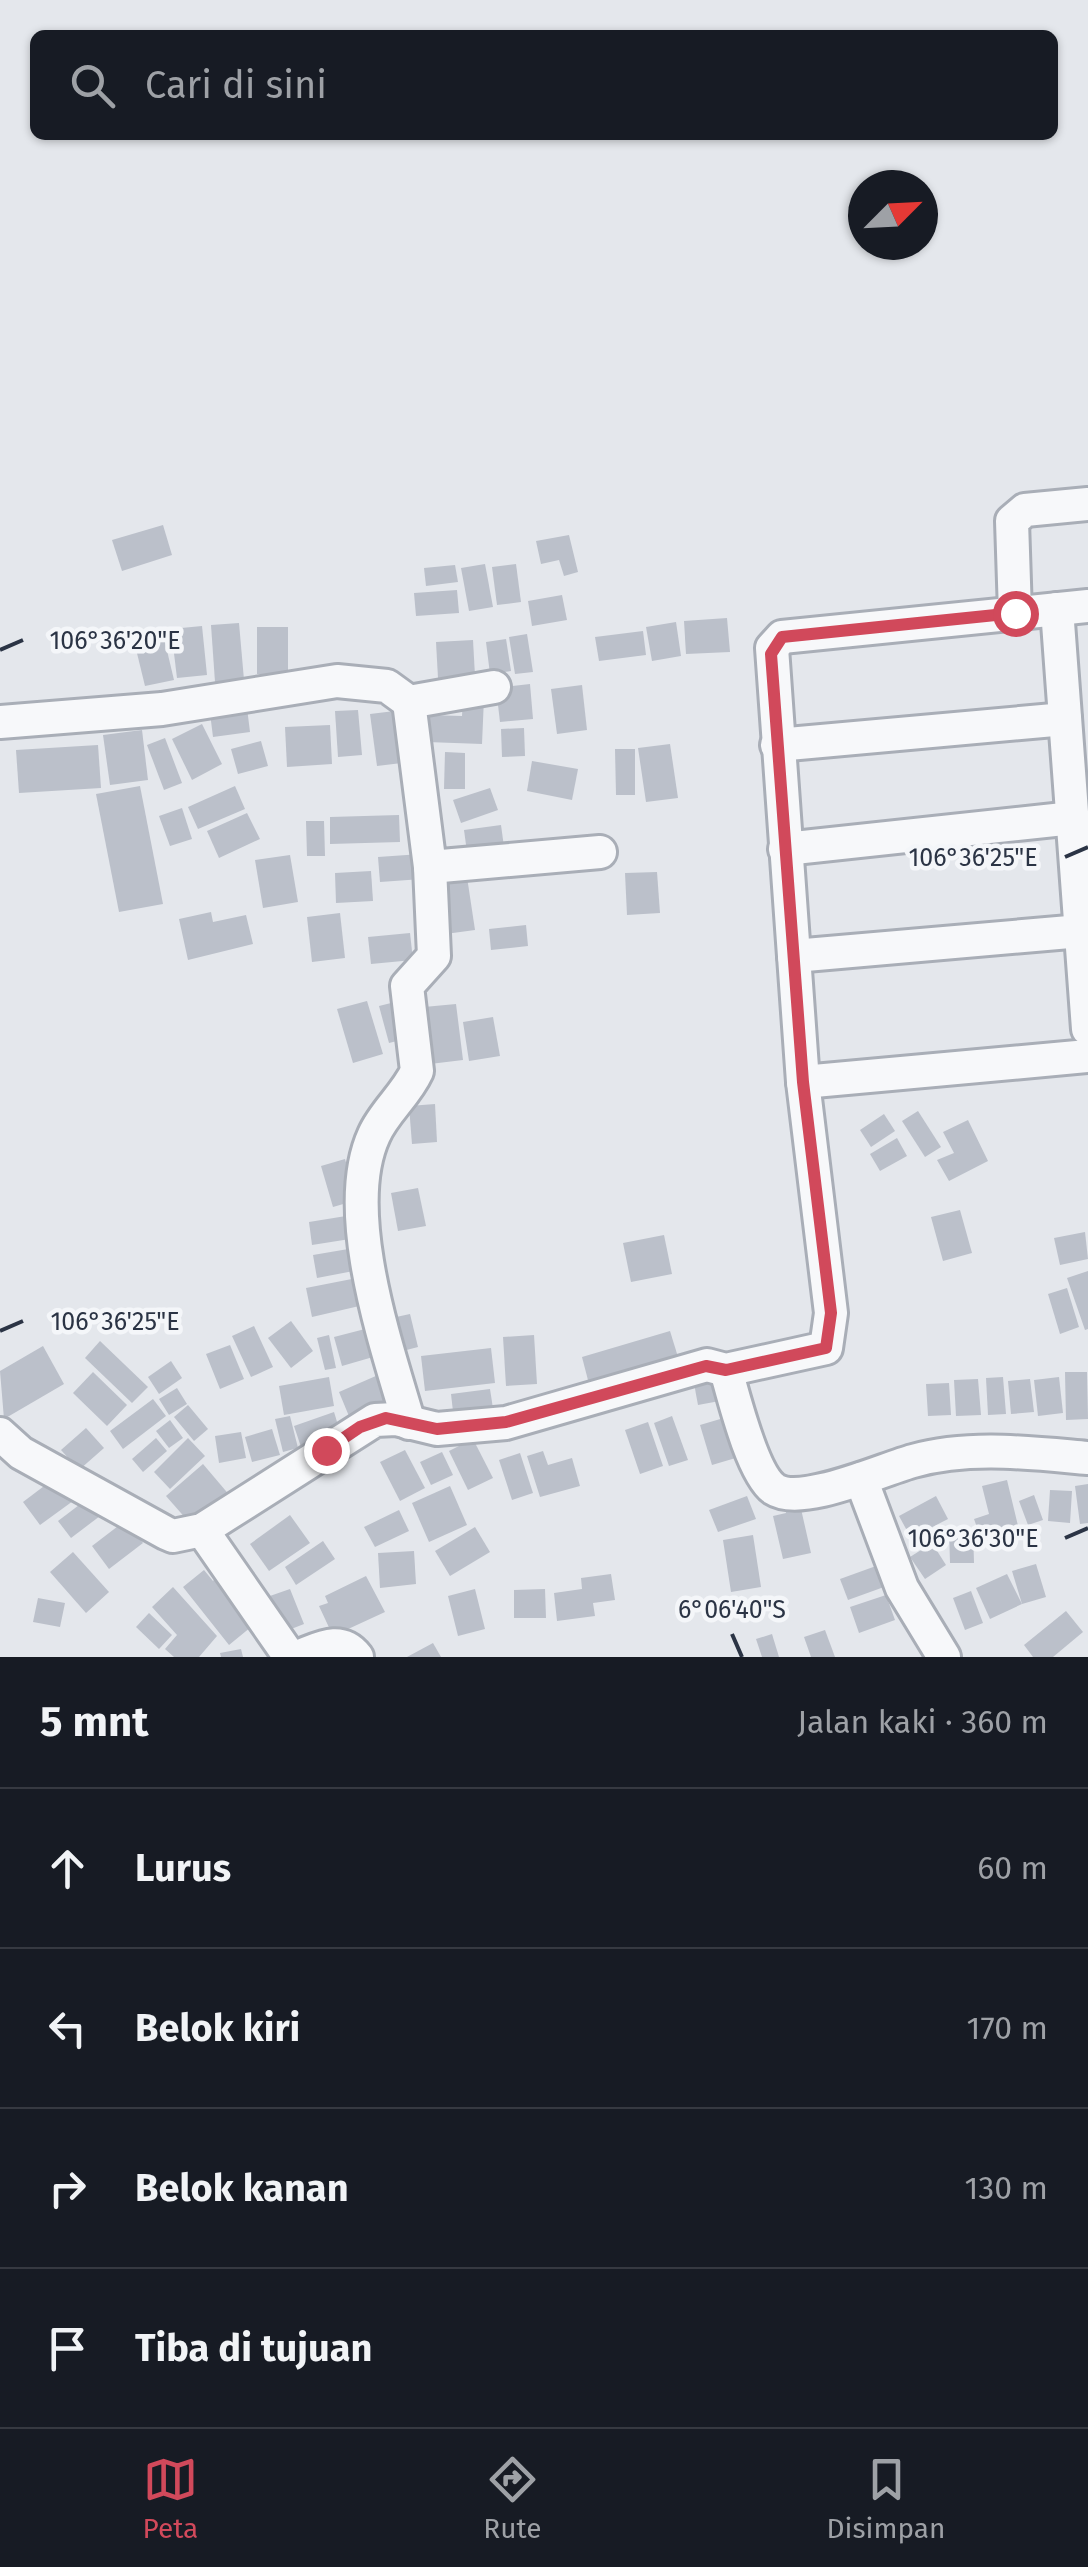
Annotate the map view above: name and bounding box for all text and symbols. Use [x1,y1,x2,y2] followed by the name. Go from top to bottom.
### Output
[30,30,1058,140] search box
[65,58,120,113] icon: search
[145,62,327,108] text: Cari di sini
[848,170,938,260] north arrow
[993,591,1039,637] route start
[49,626,181,656] text: 106°36'20"E
[908,843,1038,873] text: 106°36'25"E
[50,1307,180,1337] text: 106°36'25"E
[304,1428,350,1474] route end
[907,1524,1039,1554] text: 106°36'30"E
[678,1595,786,1625] text: 6°06'40"S
[40,1697,148,1747] text: 5 mnt
[797,1703,1048,1741] text: Jalan kaki · 360 m
[40,1841,95,1896] icon: ahead
[135,1845,231,1891] text: Lurus
[977,1849,1048,1887] text: 60 m
[40,2001,95,2056] icon: left
[135,2005,300,2051] text: Belok kiri
[967,2009,1048,2047] text: 170 m
[40,2161,95,2216] icon: right
[135,2165,349,2211] text: Belok kanan
[964,2169,1048,2207] text: 130 m
[40,2321,95,2376] icon: arrive
[135,2325,372,2371] text: Tiba di tujuan
[143,2452,198,2545] tab: Peta
[483,2452,542,2545] tab: Rute
[827,2452,945,2545] tab: Disimpan

